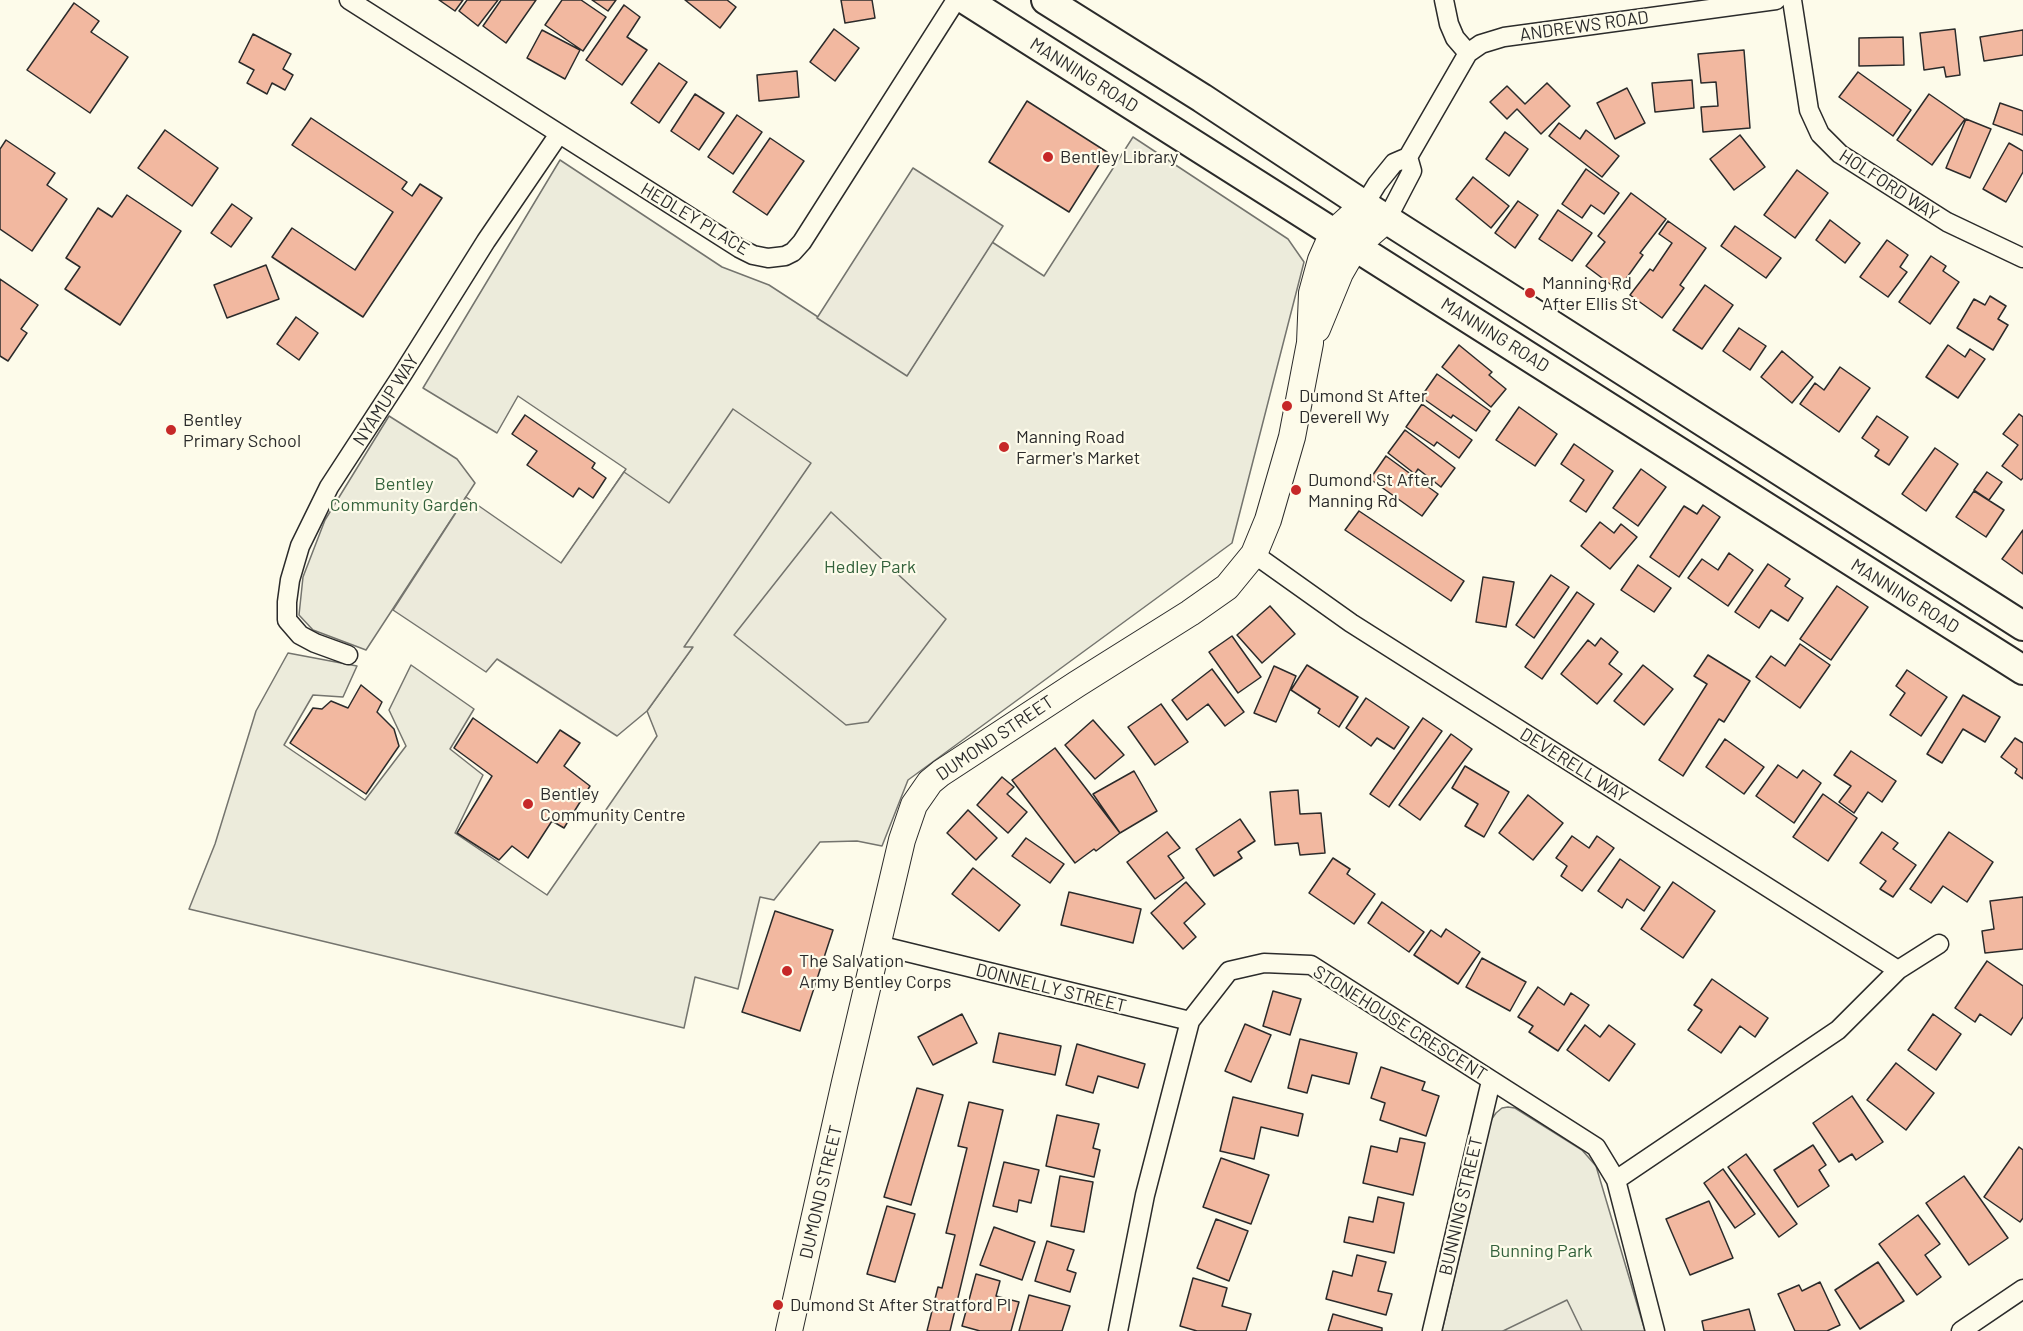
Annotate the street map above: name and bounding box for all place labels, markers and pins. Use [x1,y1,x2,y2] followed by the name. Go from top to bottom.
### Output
[1060,146,1178,168] place label: Bentley Library
[1041,150,1055,164] marker: Bentley Library
[1542,272,1638,314] place label: Manning Rd After Ellis St
[1523,286,1537,300] marker: Manning Rd After Ellis St
[1299,385,1427,428] place label: Dumond St After Deverell Wy
[1280,399,1294,413] marker: Dumond St After Deverell Wy
[183,409,301,452] place label: Bentley Primary School
[164,423,178,437] marker: Bentley Primary School
[1016,426,1140,468] place label: Manning Road Farmer's Market
[997,440,1011,454] marker: Manning Road Farmer's Market
[1308,469,1436,512] place label: Dumond St After Manning Rd
[1289,483,1303,497] marker: Dumond St After Manning Rd
[540,783,686,826] place label: Bentley Community Centre
[521,797,535,811] marker: Bentley Community Centre
[799,950,951,992] place label: The Salvation Army Bentley Corps
[780,964,794,978] marker: The Salvation Army Bentley Corps
[790,1294,1011,1316] place label: Dumond St After Stratford Pl
[771,1298,785,1312] marker: Dumond St After Stratford Pl

